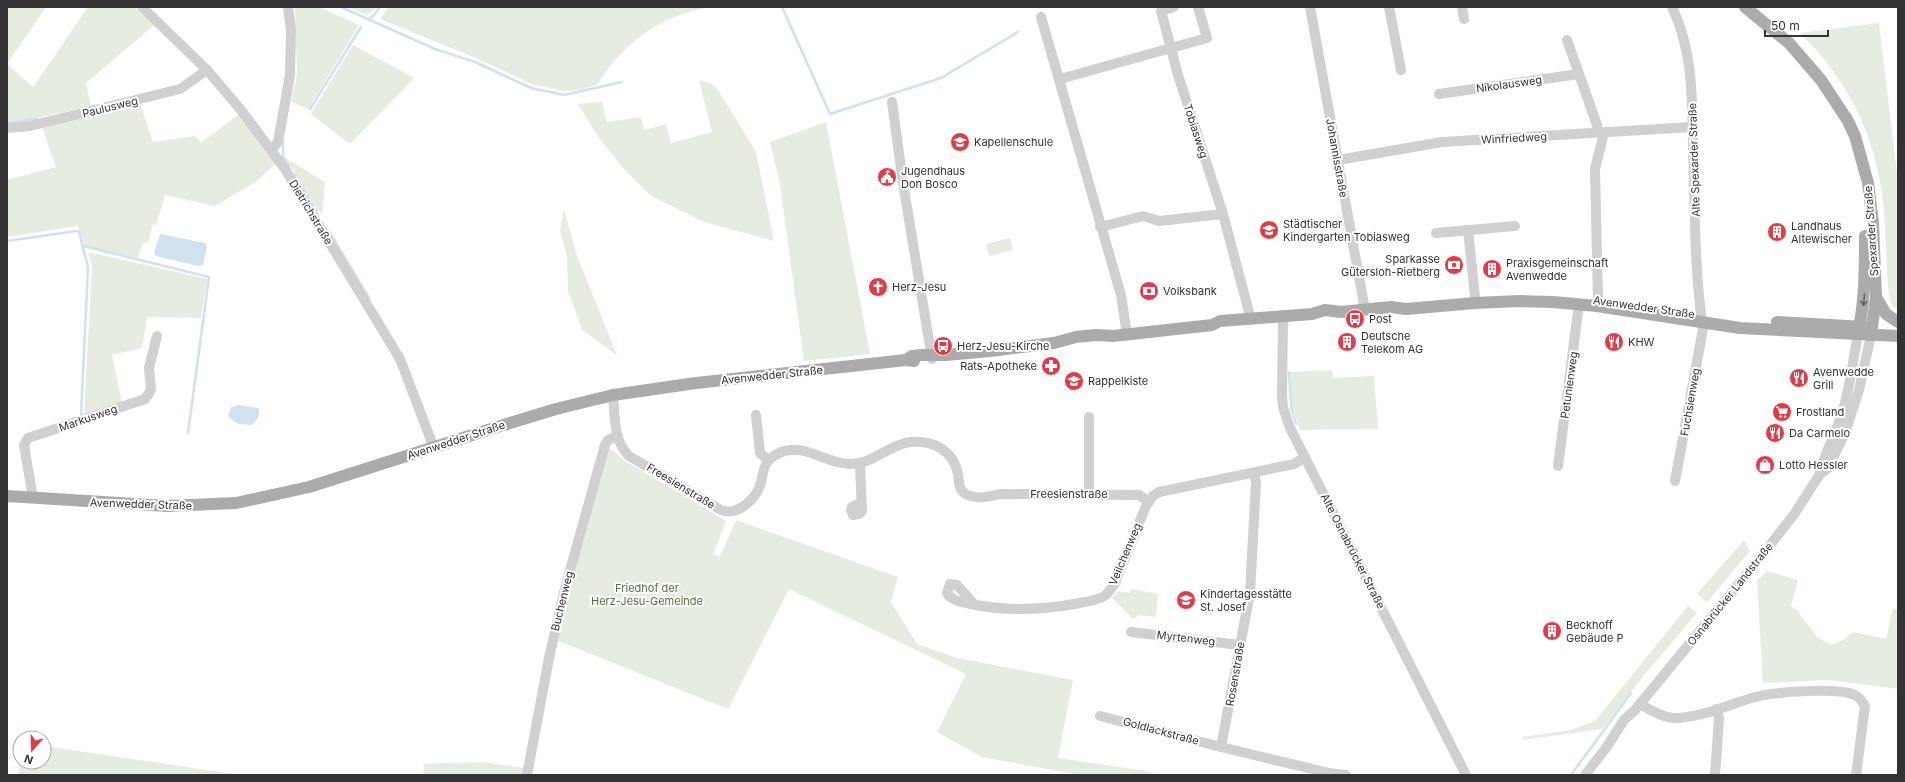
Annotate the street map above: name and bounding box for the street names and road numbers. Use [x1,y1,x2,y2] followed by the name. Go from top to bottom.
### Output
[1475,72,1543,96] street label: Nikolausweg
[81,93,139,121] street label: Paulusweg
[1181,102,1211,160] street label: Tobiasweg
[1685,103,1703,217] street label: Alte Spexarder Straße
[1323,117,1351,199] street label: Johannisstraße
[1481,129,1547,147] street label: Winfriedweg
[286,177,336,247] street label: Dietrichstraße
[1861,185,1881,277] street label: Spexarder Straße
[1592,293,1696,321] street label: Avenwedder Straße
[1557,351,1581,419] street label: Petunienweg
[720,363,824,387] street label: Avenwedder Straße
[1677,367,1703,437] street label: Fuchsienweg
[57,401,119,435] street label: Markusweg
[405,418,507,462] street label: Avenwedder Straße
[644,460,718,512] street label: Freesienstraße
[1030,487,1108,501] street label: Freesienstraße
[1318,491,1388,611] street label: Alte Osnabrücker Straße
[90,495,192,513] street label: Avenwedder Straße
[1106,521,1144,587] street label: Veilchenweg
[1684,540,1776,648] street label: Osnabrücker Landstraße
[548,570,576,632] street label: Buchenweg
[1156,627,1216,649] street label: Myrtenweg
[1222,641,1248,707] street label: Rosenstraße
[1121,714,1201,748] street label: Goldlackstraße

